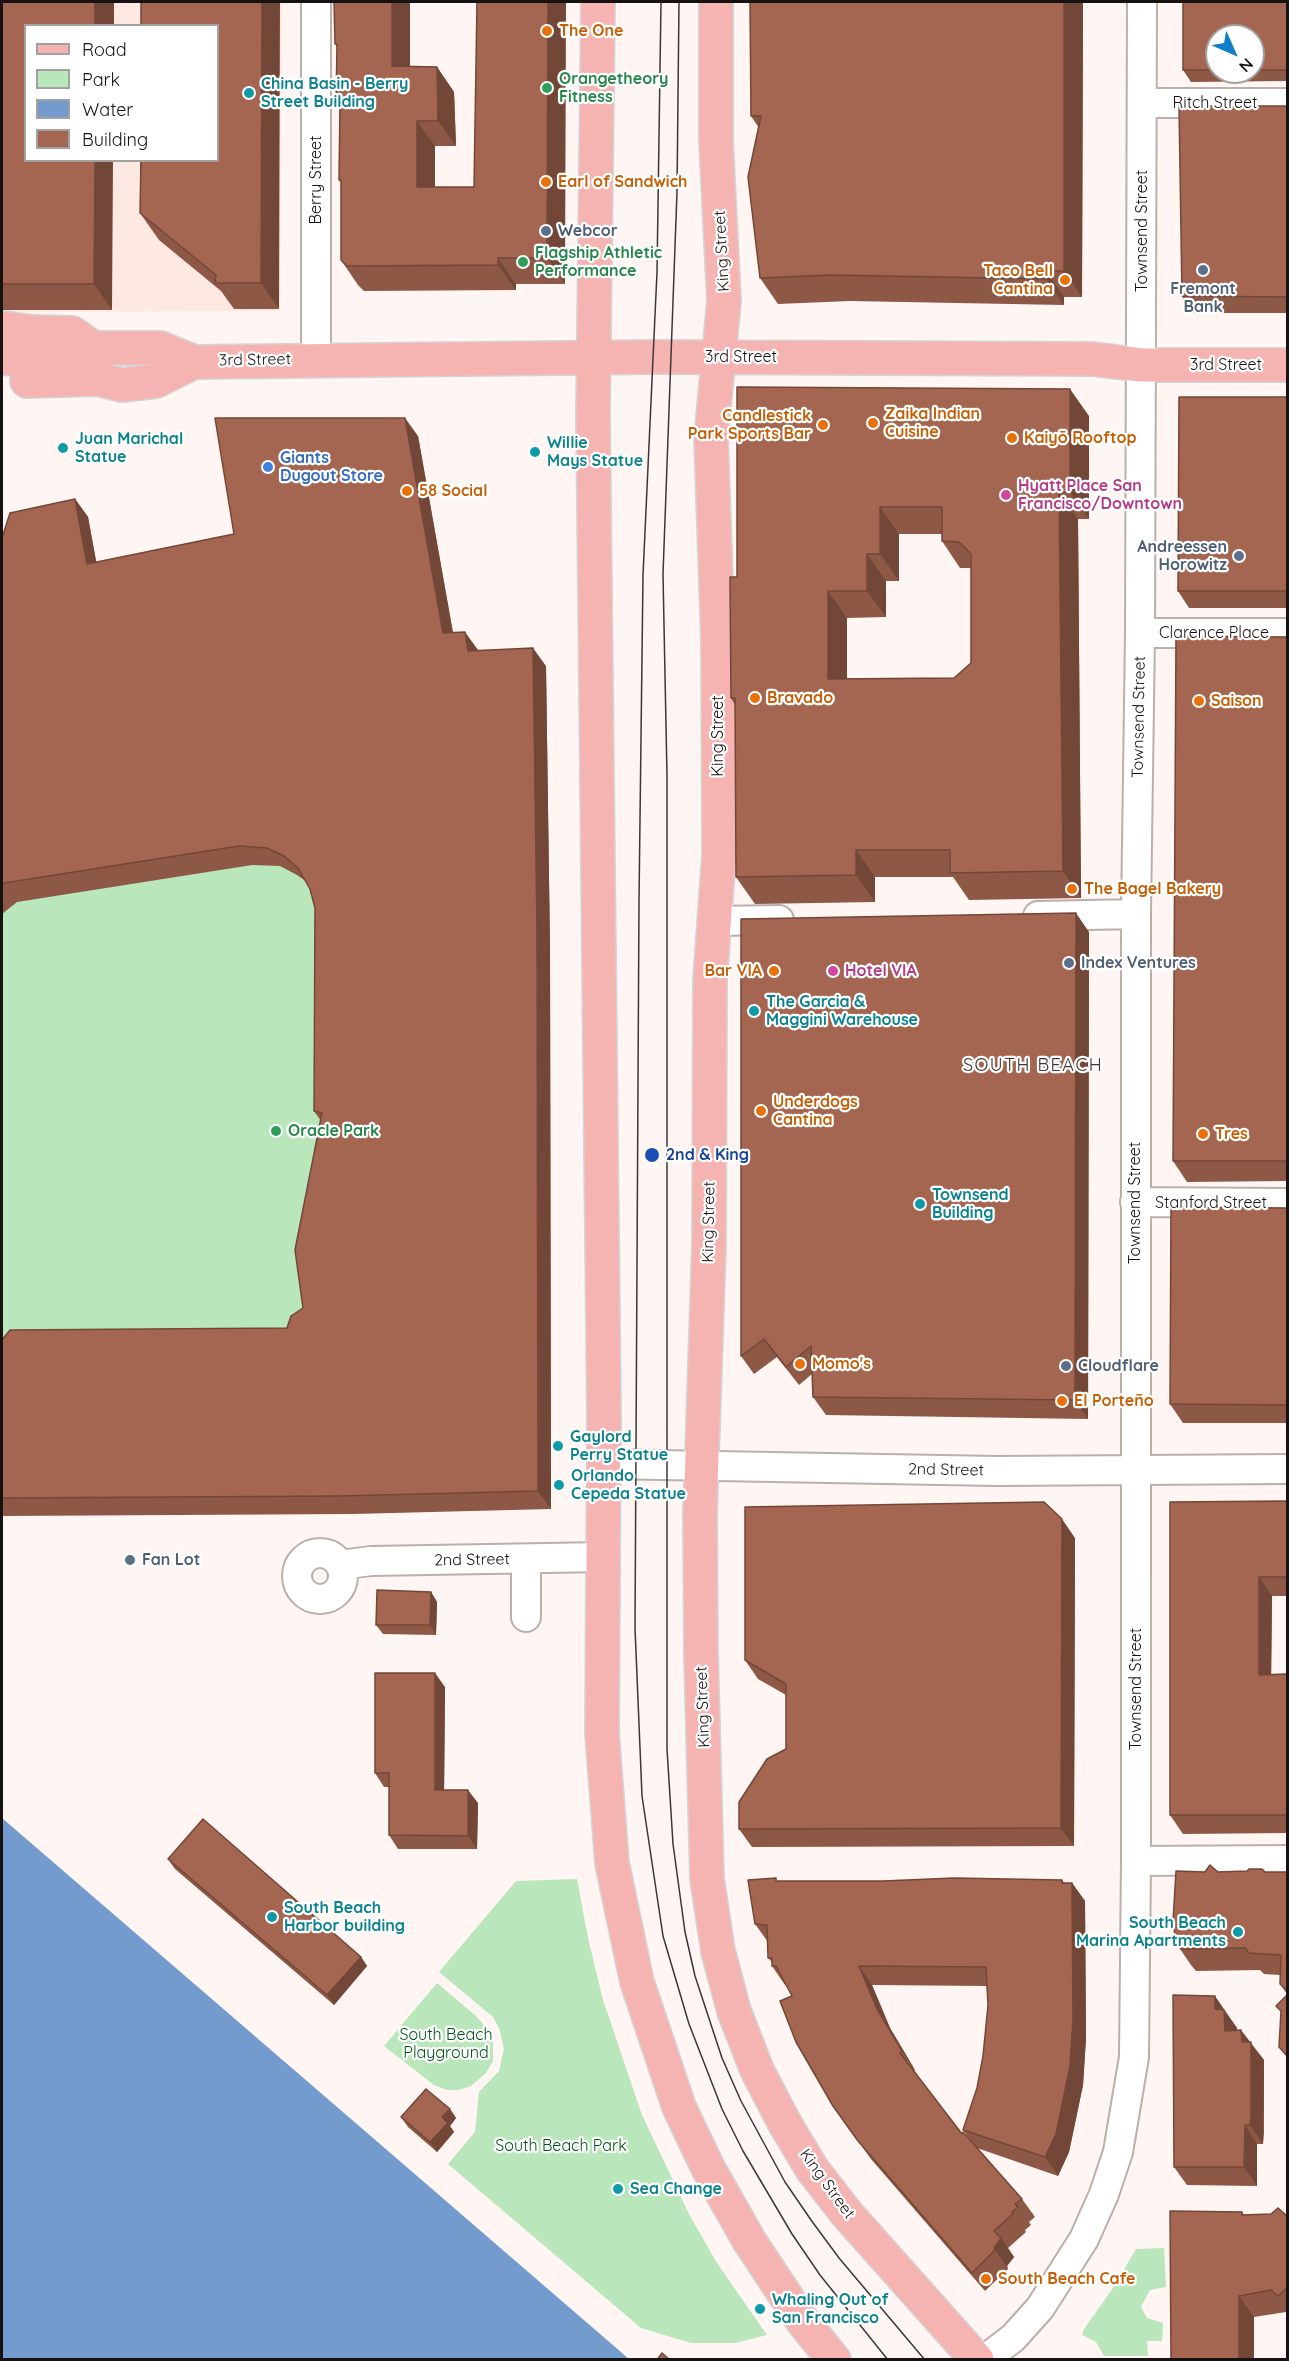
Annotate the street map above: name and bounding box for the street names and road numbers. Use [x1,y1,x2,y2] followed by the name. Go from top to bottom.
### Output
[1173,93,1257,113] street label: Ritch Street
[306,136,326,224] street label: Berry Street
[1132,170,1152,292] street label: Townsend Street
[710,210,734,292] street label: King Street
[705,347,777,367] street label: 3rd Street
[219,350,291,370] street label: 3rd Street
[1190,355,1262,375] street label: 3rd Street
[1159,623,1269,643] street label: Clarence Place
[1128,656,1150,778] street label: Townsend Street
[708,695,728,777] street label: King Street
[1125,1142,1145,1264] street label: Townsend Street
[699,1181,719,1263] street label: King Street
[1155,1193,1267,1213] street label: Stanford Street
[908,1460,984,1480] street label: 2nd Street
[434,1550,510,1570] street label: 2nd Street
[1126,1628,1146,1750] street label: Townsend Street
[692,1666,714,1748] street label: King Street
[795,2145,859,2223] street label: King Street

